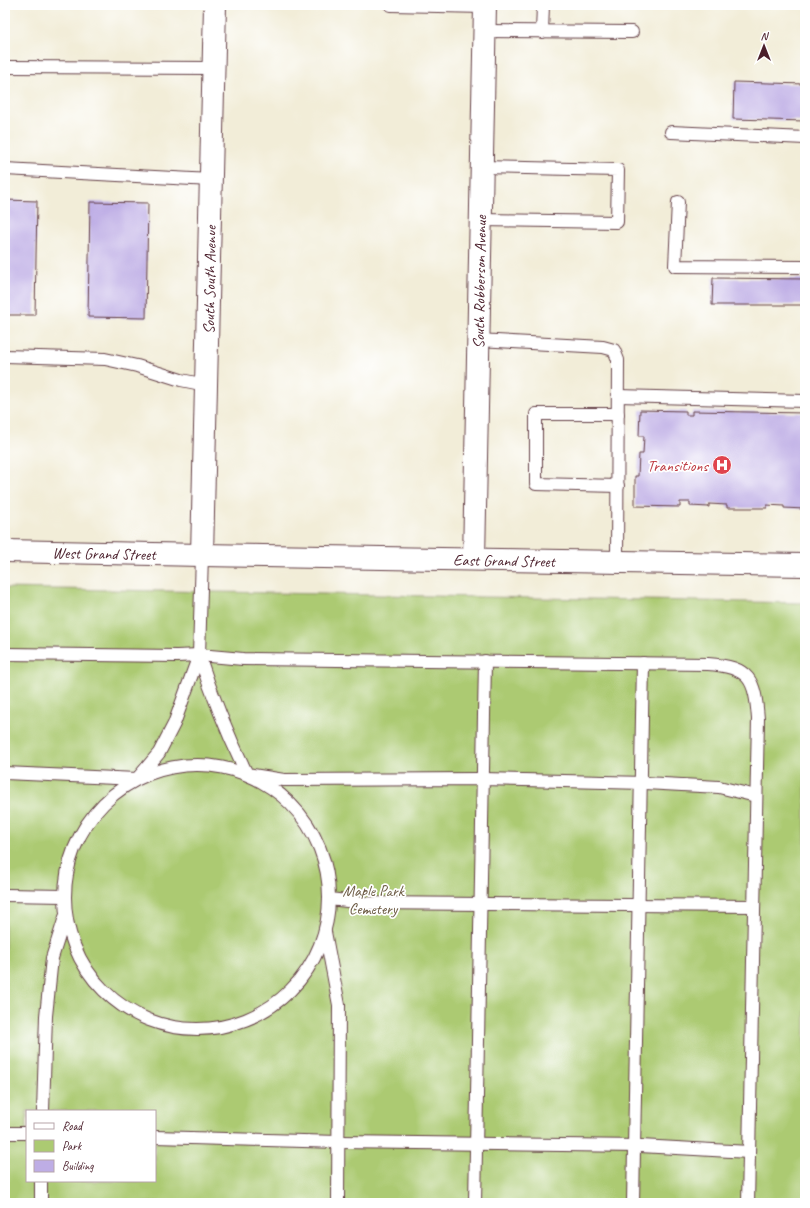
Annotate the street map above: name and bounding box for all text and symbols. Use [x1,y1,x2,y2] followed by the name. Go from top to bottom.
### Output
[744,26,784,66] north arrow
[761,29,770,43] text: N
[469,213,491,349] street label: South Robberson Avenue
[199,224,221,334] street label: South South Avenue
[711,454,733,476] hospital icon: Transitions
[647,456,710,476] place label: Transitions
[52,543,157,565] street label: West Grand Street
[453,550,557,572] street label: East Grand Street
[342,881,405,919] park label: Maple Park Cemetery
[26,1110,156,1182] legend
[62,1118,84,1134] text: Road
[62,1138,83,1154] text: Park
[62,1158,94,1174] text: Building

